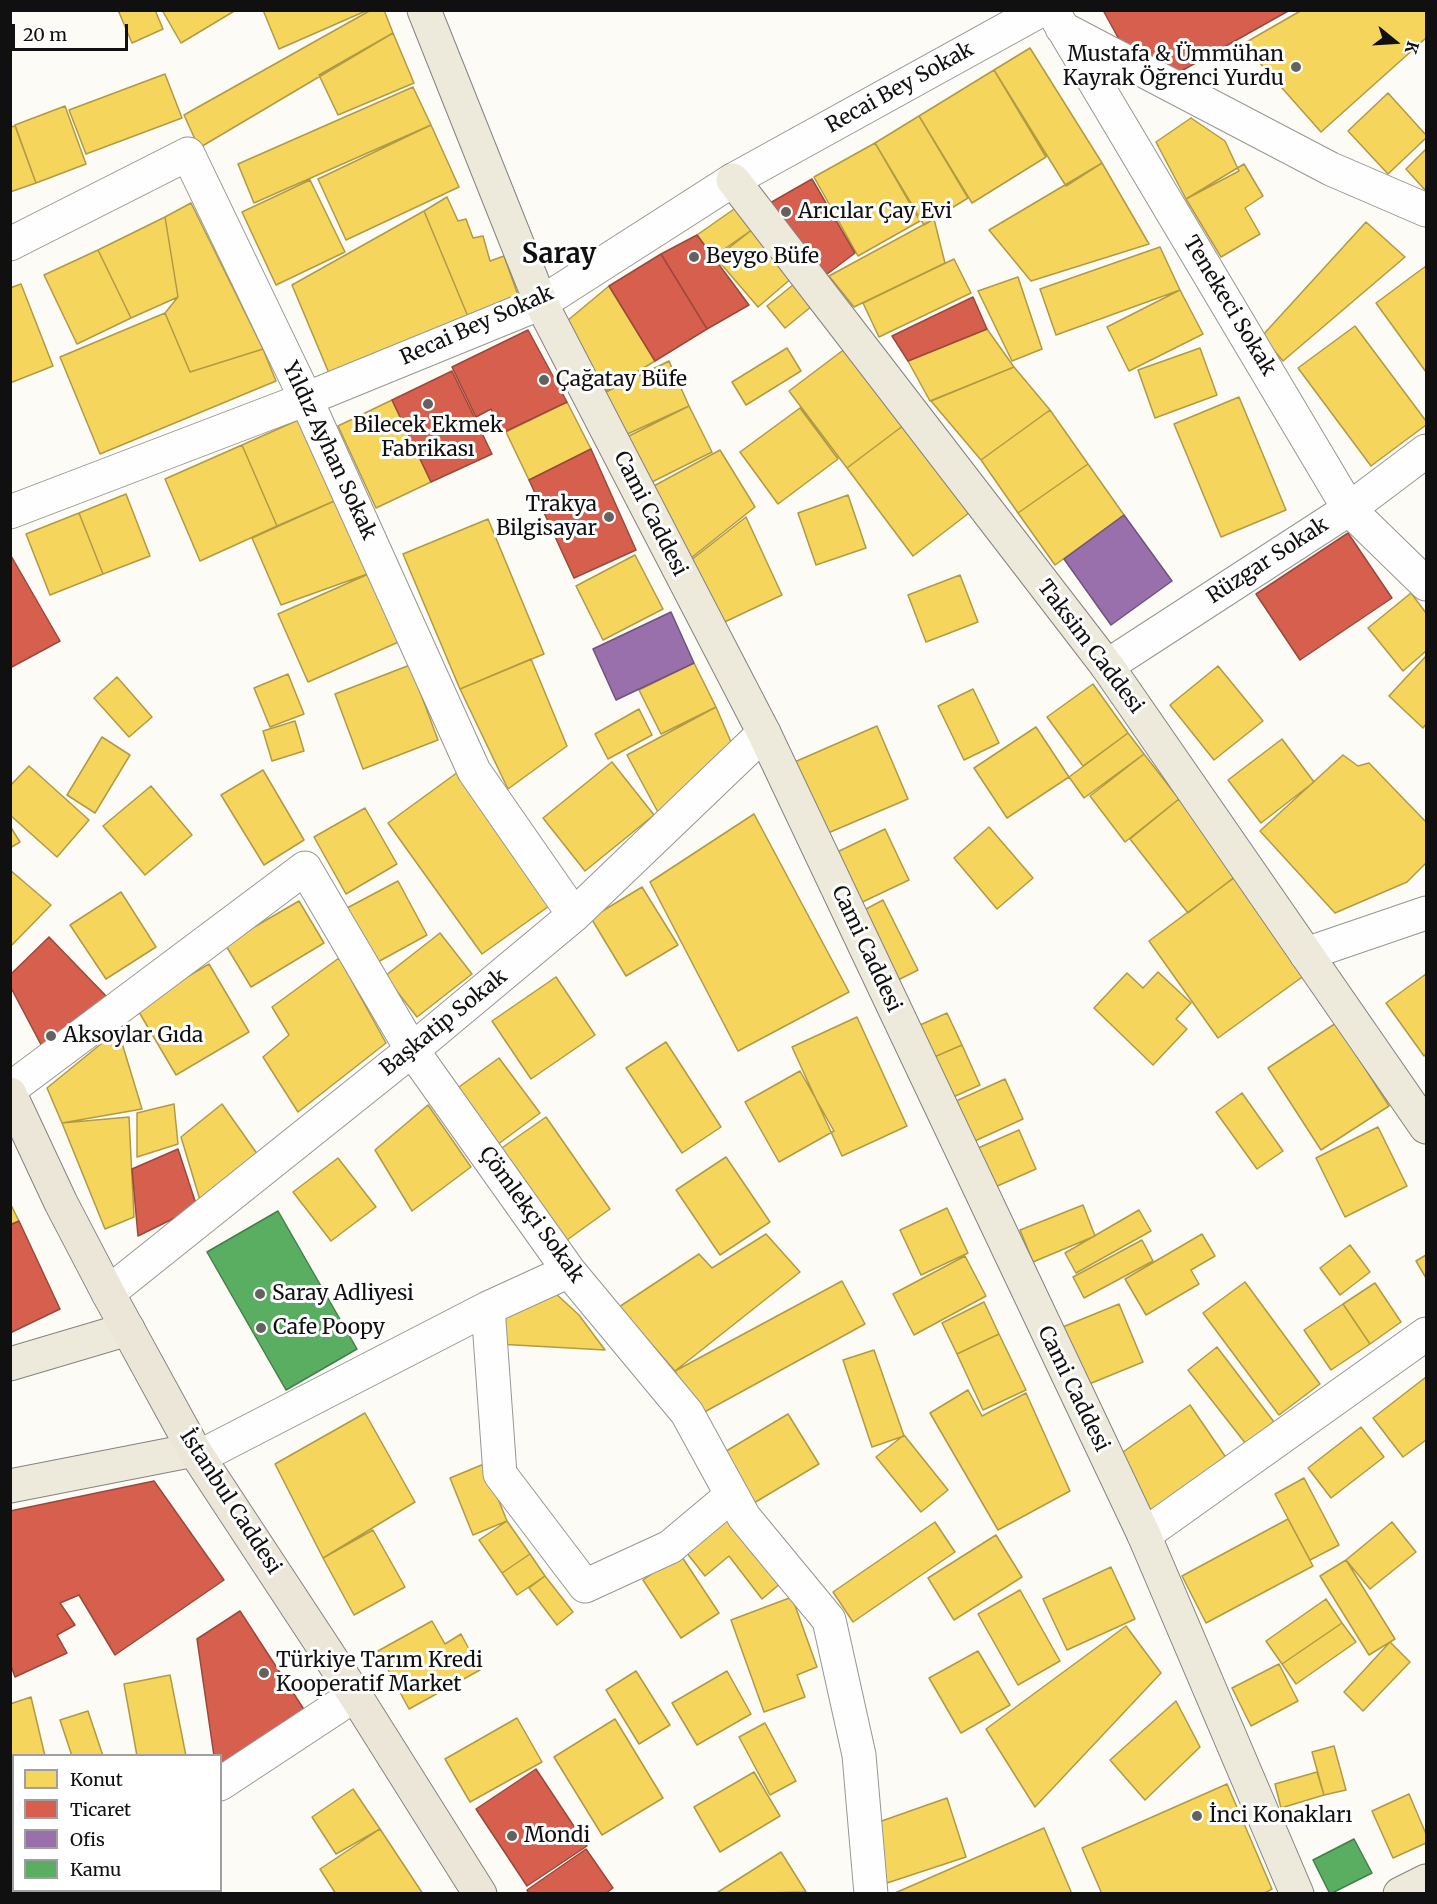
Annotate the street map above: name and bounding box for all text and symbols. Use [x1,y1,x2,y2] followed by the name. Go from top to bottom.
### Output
[15,12,130,50] scale bar
[1365,12,1425,72] north arrow
[23,23,67,46] text: 20 m
[822,37,978,139] street label: Recai Bey Sokak
[1401,39,1423,56] text: K
[1063,42,1284,92] place label: Mustafa & Ümmühan Kayrak Öğrenci Yurdu
[1289,60,1303,74] marker: Mustafa & Ümmühan Kayrak Öğrenci Yurdu
[798,199,952,225] place label: Arıcılar Çay Evi
[779,205,793,219] marker: Arıcılar Çay Evi
[1177,231,1281,381] street label: Tenekeci Sokak
[522,239,596,271] district label: Saray
[706,244,819,270] place label: Beygo Büfe
[687,250,701,264] marker: Beygo Büfe
[397,281,557,371] street label: Recai Bey Sokak
[277,358,381,544] street label: Yıldız Ayhan Sokak
[556,367,687,393] place label: Çağatay Büfe
[537,373,551,387] marker: Çağatay Büfe
[421,397,435,411] marker: Bilecek Ekmek Fabrikası
[353,413,503,463] place label: Bilecek Ekmek Fabrikası
[608,447,692,581] street label: Cami Caddesi
[496,492,597,542] place label: Trakya Bilgisayar
[602,510,616,524] marker: Trakya Bilgisayar
[1203,512,1333,610] street label: Rüzgar Sokak
[1032,575,1148,719] street label: Taksim Caddesi
[826,882,906,1016] street label: Cami Caddesi
[376,964,512,1082] street label: Başkatip Sokak
[63,1023,203,1049] place label: Aksoylar Gıda
[44,1029,58,1043] marker: Aksoylar Gıda
[473,1142,589,1288] street label: Çömlekçi Sokak
[272,1281,414,1307] place label: Saray Adliyesi
[253,1287,267,1301] marker: Saray Adliyesi
[273,1315,385,1341] place label: Cafe Poopy
[254,1321,268,1335] marker: Cafe Poopy
[1032,1322,1114,1456] street label: Cami Caddesi
[174,1425,286,1579] street label: İstanbul Caddesi
[276,1648,483,1698] place label: Türkiye Tarım Kredi Kooperatif Market
[257,1666,271,1680] marker: Türkiye Tarım Kredi Kooperatif Market
[12,1754,222,1892] legend
[70,1768,123,1791] text: Konut
[70,1798,131,1821] text: Ticaret
[1209,1803,1352,1829] place label: İnci Konakları
[1190,1809,1204,1823] marker: İnci Konakları
[524,1823,590,1849] place label: Mondi
[70,1828,105,1851] text: Ofis
[505,1829,519,1843] marker: Mondi
[70,1858,121,1881] text: Kamu

